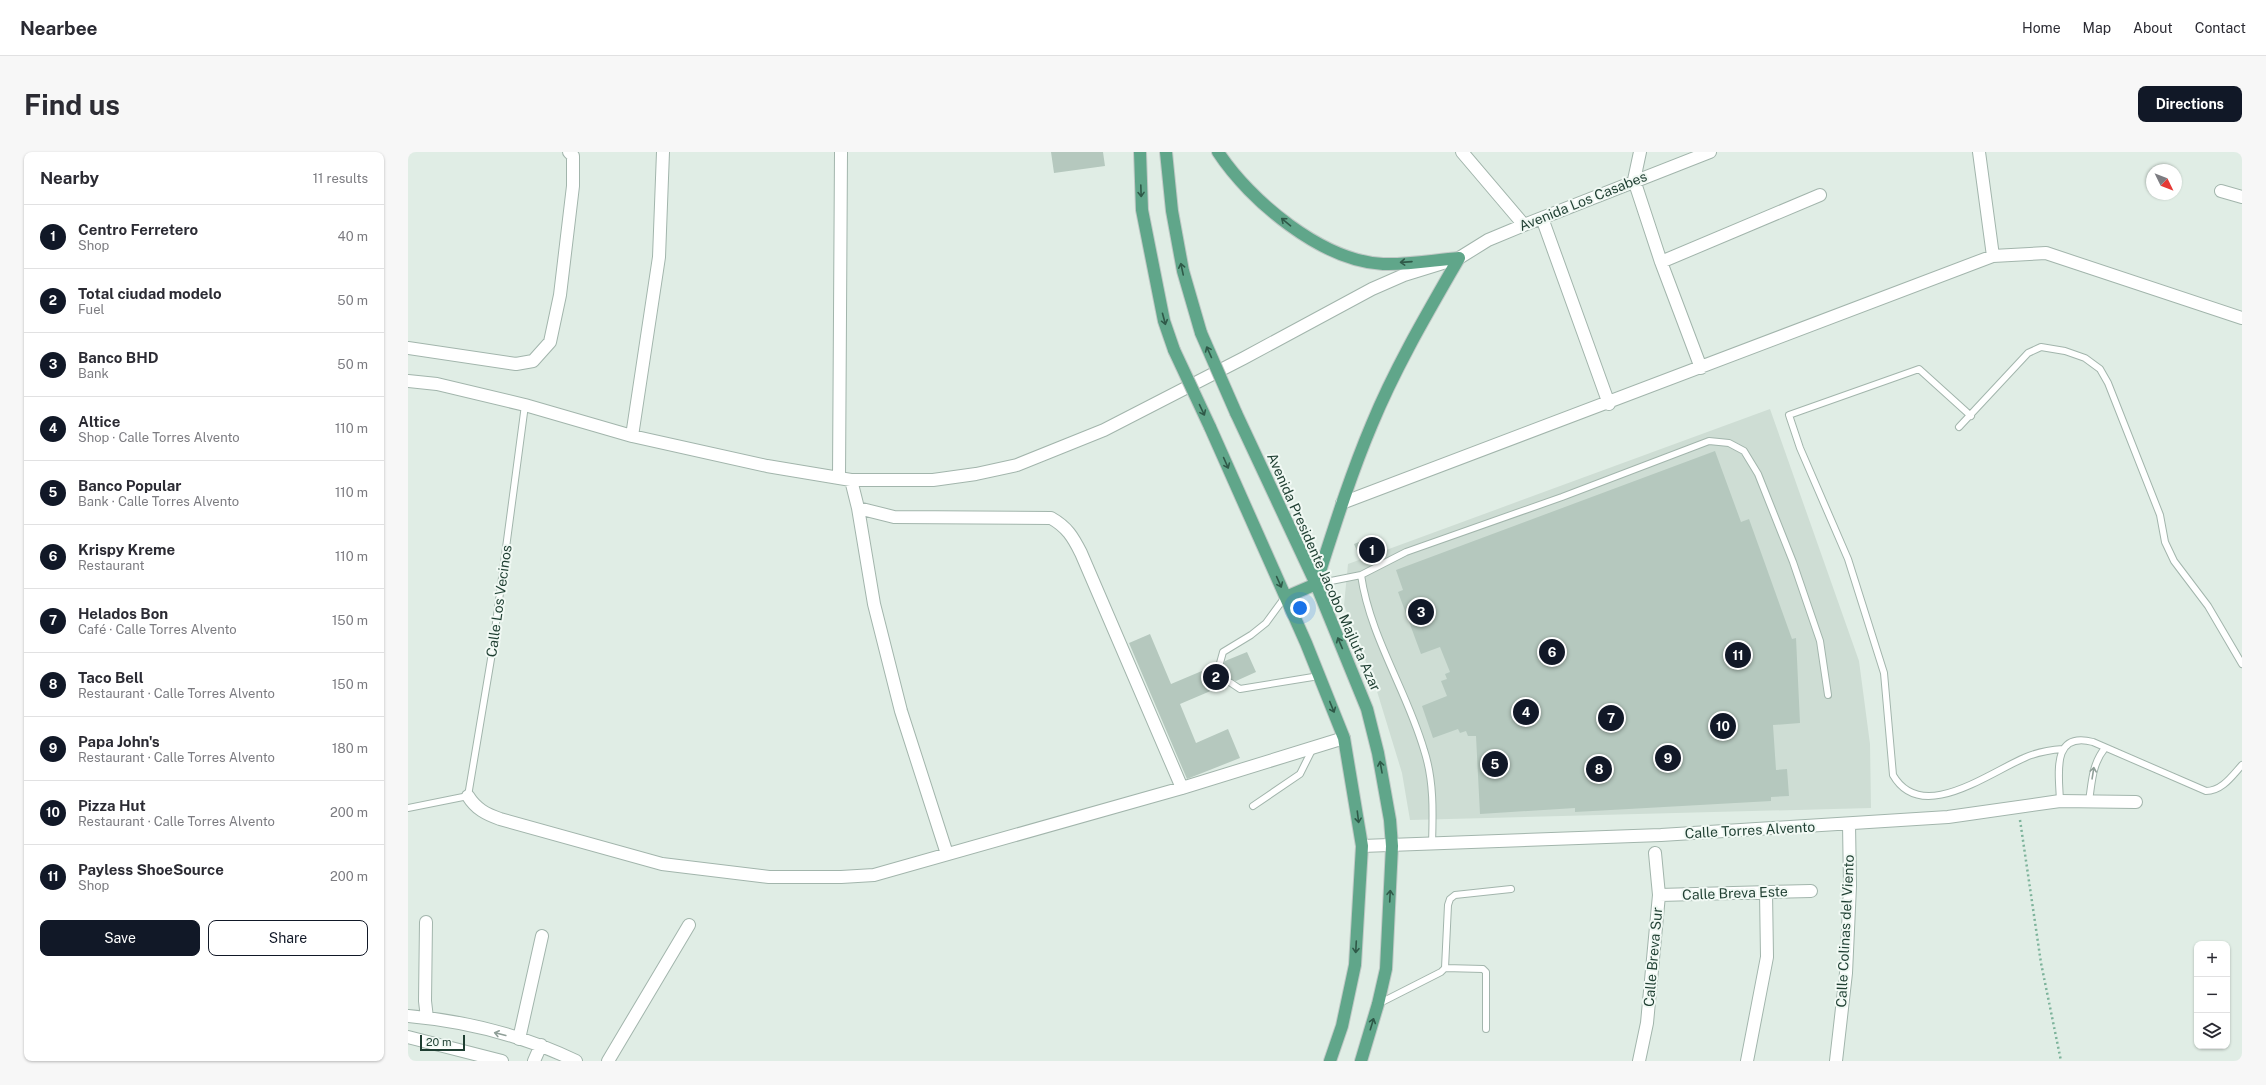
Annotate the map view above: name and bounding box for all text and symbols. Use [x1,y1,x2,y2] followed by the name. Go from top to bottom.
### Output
[20,17,98,39] text: Nearbee
[2022,20,2061,36] text: Home
[2083,20,2111,36] text: Map
[2133,20,2173,36] text: About
[2195,20,2246,36] text: Contact
[2138,86,2242,122] button: Directions
[24,88,120,121] text: Find us
[2146,164,2182,200] north arrow
[40,168,99,188] text: Nearby
[1517,168,1649,234] street label: Avenida Los Casabes
[313,171,368,186] text: 11 results
[1138,184,1145,197] one-way arrow
[1281,218,1292,227] one-way arrow
[78,221,198,238] text: Centro Ferretero
[50,229,56,244] text: 1
[337,229,368,244] text: 40 m
[78,238,109,253] text: Shop
[1400,258,1413,265] one-way arrow
[1178,263,1186,276] one-way arrow
[78,285,222,302] text: Total ciudad modelo
[49,293,57,308] text: 2
[337,293,368,308] text: 50 m
[78,302,104,317] text: Fuel
[1161,312,1168,325] one-way arrow
[1205,346,1212,358] one-way arrow
[78,349,159,366] text: Banco BHD
[49,357,57,372] text: 3
[337,357,368,372] text: 50 m
[78,366,109,381] text: Bank
[1199,404,1206,416] one-way arrow
[78,413,120,430] text: Altice
[49,421,57,436] text: 4
[335,421,368,436] text: 110 m
[78,430,240,445] text: Shop · Calle Torres Alvento
[1264,450,1384,694] street label: Avenida Presidente Jacobo Majluta Azar
[1223,456,1230,468] one-way arrow
[78,477,182,494] text: Banco Popular
[49,485,57,500] text: 5
[335,485,368,500] text: 110 m
[78,494,239,509] text: Bank · Calle Torres Alvento
[1359,535,1385,565] pin: 1
[78,541,175,558] text: Krispy Kreme
[483,544,515,658] street label: Calle Los Vecinos
[49,549,57,564] text: 6
[335,549,368,564] text: 110 m
[78,558,144,573] text: Restaurant
[1276,575,1283,587] one-way arrow
[1408,597,1434,627] pin: 3
[1290,598,1310,618] your location
[78,605,168,622] text: Helados Bon
[49,613,57,628] text: 7
[332,613,368,628] text: 150 m
[78,622,237,637] text: Café · Calle Torres Alvento
[1539,637,1565,667] pin: 6
[1336,638,1344,650] one-way arrow
[1725,640,1751,670] pin: 11
[1203,662,1229,692] pin: 2
[78,669,144,686] text: Taco Bell
[49,677,57,692] text: 8
[332,677,368,692] text: 150 m
[78,686,275,701] text: Restaurant · Calle Torres Alvento
[1513,697,1539,727] pin: 4
[1328,700,1336,712] one-way arrow
[1598,703,1624,733] pin: 7
[1710,711,1736,741] pin: 10
[78,733,160,750] text: Papa John's
[49,741,57,756] text: 9
[332,741,368,756] text: 180 m
[1655,743,1681,773] pin: 9
[1482,749,1508,779] pin: 5
[78,750,275,765] text: Restaurant · Calle Torres Alvento
[1586,754,1612,784] pin: 8
[1376,760,1384,773] one-way arrow
[2089,767,2097,780] one-way arrow
[78,797,146,814] text: Pizza Hut
[46,805,60,820] text: 10
[330,805,368,820] text: 200 m
[1354,811,1362,824] one-way arrow
[78,814,275,829] text: Restaurant · Calle Torres Alvento
[1684,819,1816,841] street label: Calle Torres Alvento
[1833,854,1857,1008] street label: Calle Colinas del Viento
[78,861,224,878] text: Payless ShoeSource
[47,869,59,884] text: 11
[330,869,368,884] text: 200 m
[78,878,109,893] text: Shop
[1682,883,1788,903] street label: Calle Breva Este
[1386,890,1393,903] one-way arrow
[1641,906,1665,1008] street label: Calle Breva Sur
[40,920,200,956] button: Save
[208,920,368,956] button: Share
[1352,940,1360,953] one-way arrow
[2194,941,2230,1049] map controls
[2194,941,2230,977] button: +
[2194,977,2230,1013] button: −
[2194,1013,2230,1049] button: layers
[1369,1017,1376,1030] one-way arrow
[493,1029,506,1037] one-way arrow
[420,1033,465,1052] scale bar
[426,1036,451,1048] text: 20 m

